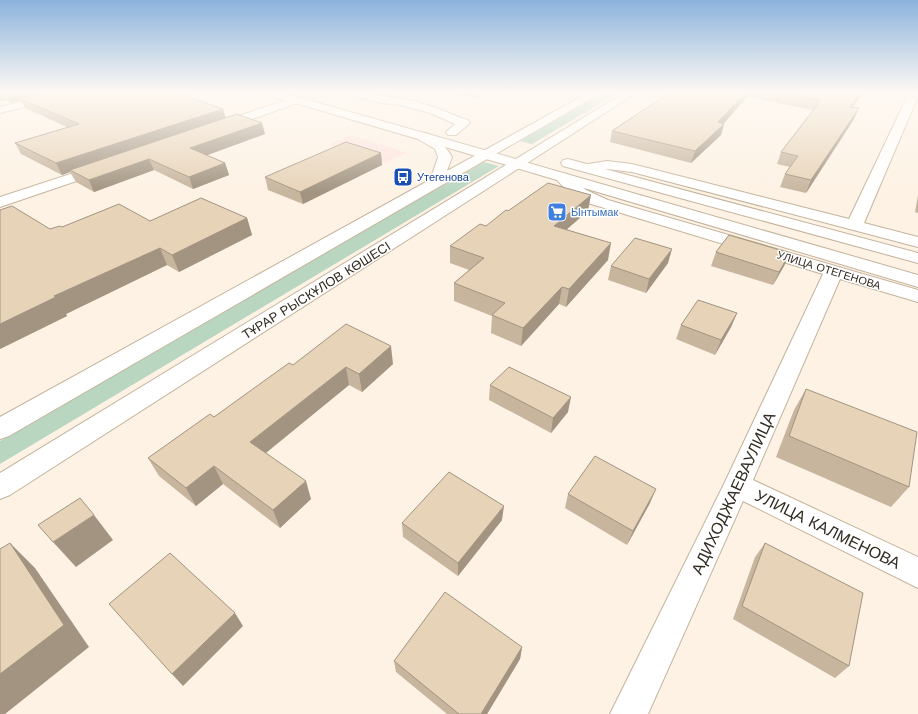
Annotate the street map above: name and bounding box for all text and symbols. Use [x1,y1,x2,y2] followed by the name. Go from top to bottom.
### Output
[392,166,414,188] bus stop icon: Утегенова
[417,171,470,184] place label: Утегенова
[546,201,568,223] supermarket icon: Ынтымак
[571,206,618,219] place label: Ынтымак
[239,238,393,342] street label: ТҰРАР РЫСКҰЛОВ КӨШЕСІ
[775,249,883,293] street label: УЛИЦА ОТЕГЕНОВА
[687,409,780,577] street label: АДИХОДЖАЕВАУЛИЦА
[752,486,904,573] street label: УЛИЦА КАЛМЕНОВА

